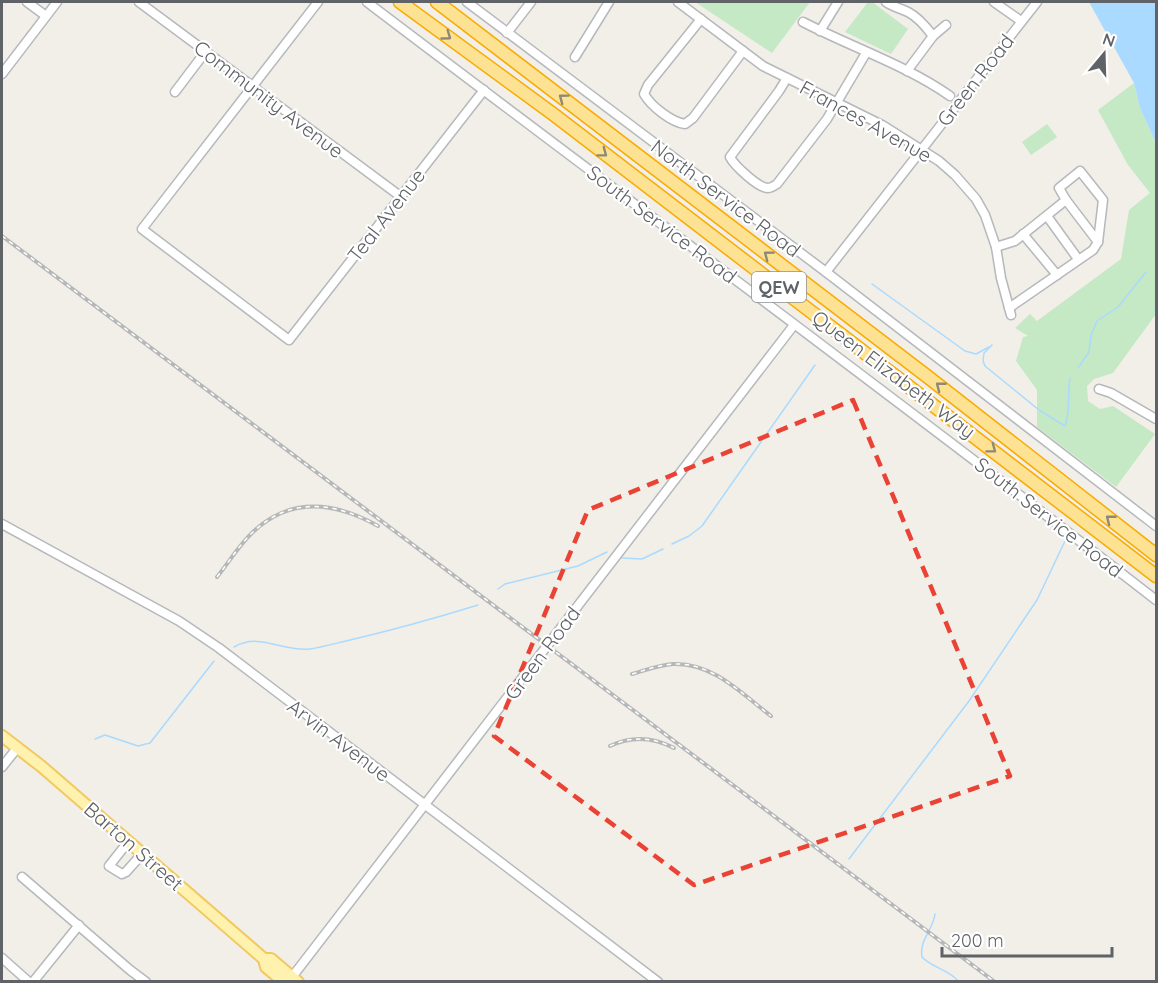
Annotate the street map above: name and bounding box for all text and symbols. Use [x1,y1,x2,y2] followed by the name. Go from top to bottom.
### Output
[1074,24,1134,84] north arrow
[1100,28,1118,51] text: N
[441,29,452,40] one-way arrow
[931,29,1019,131] street label: Green Road
[189,35,349,163] street label: Community Avenue
[796,74,936,168] street label: Frances Avenue
[559,95,570,106] one-way arrow
[646,134,806,262] street label: North Service Road
[597,145,608,156] one-way arrow
[582,160,742,288] street label: South Service Road
[342,163,430,267] street label: Teal Avenue
[764,251,775,262] one-way arrow
[752,272,806,302] road number: QEW
[807,304,981,444] street label: Queen Elizabeth Way
[936,382,947,393] one-way arrow
[986,442,997,453] one-way arrow
[970,451,1128,583] street label: South Service Road
[1106,515,1117,526] one-way arrow
[499,601,585,705] street label: Green Road
[283,693,395,787] street label: Arvin Avenue
[79,796,189,896] street label: Barton Street
[942,920,1112,958] scale bar
[951,929,1004,952] text: 200 m

